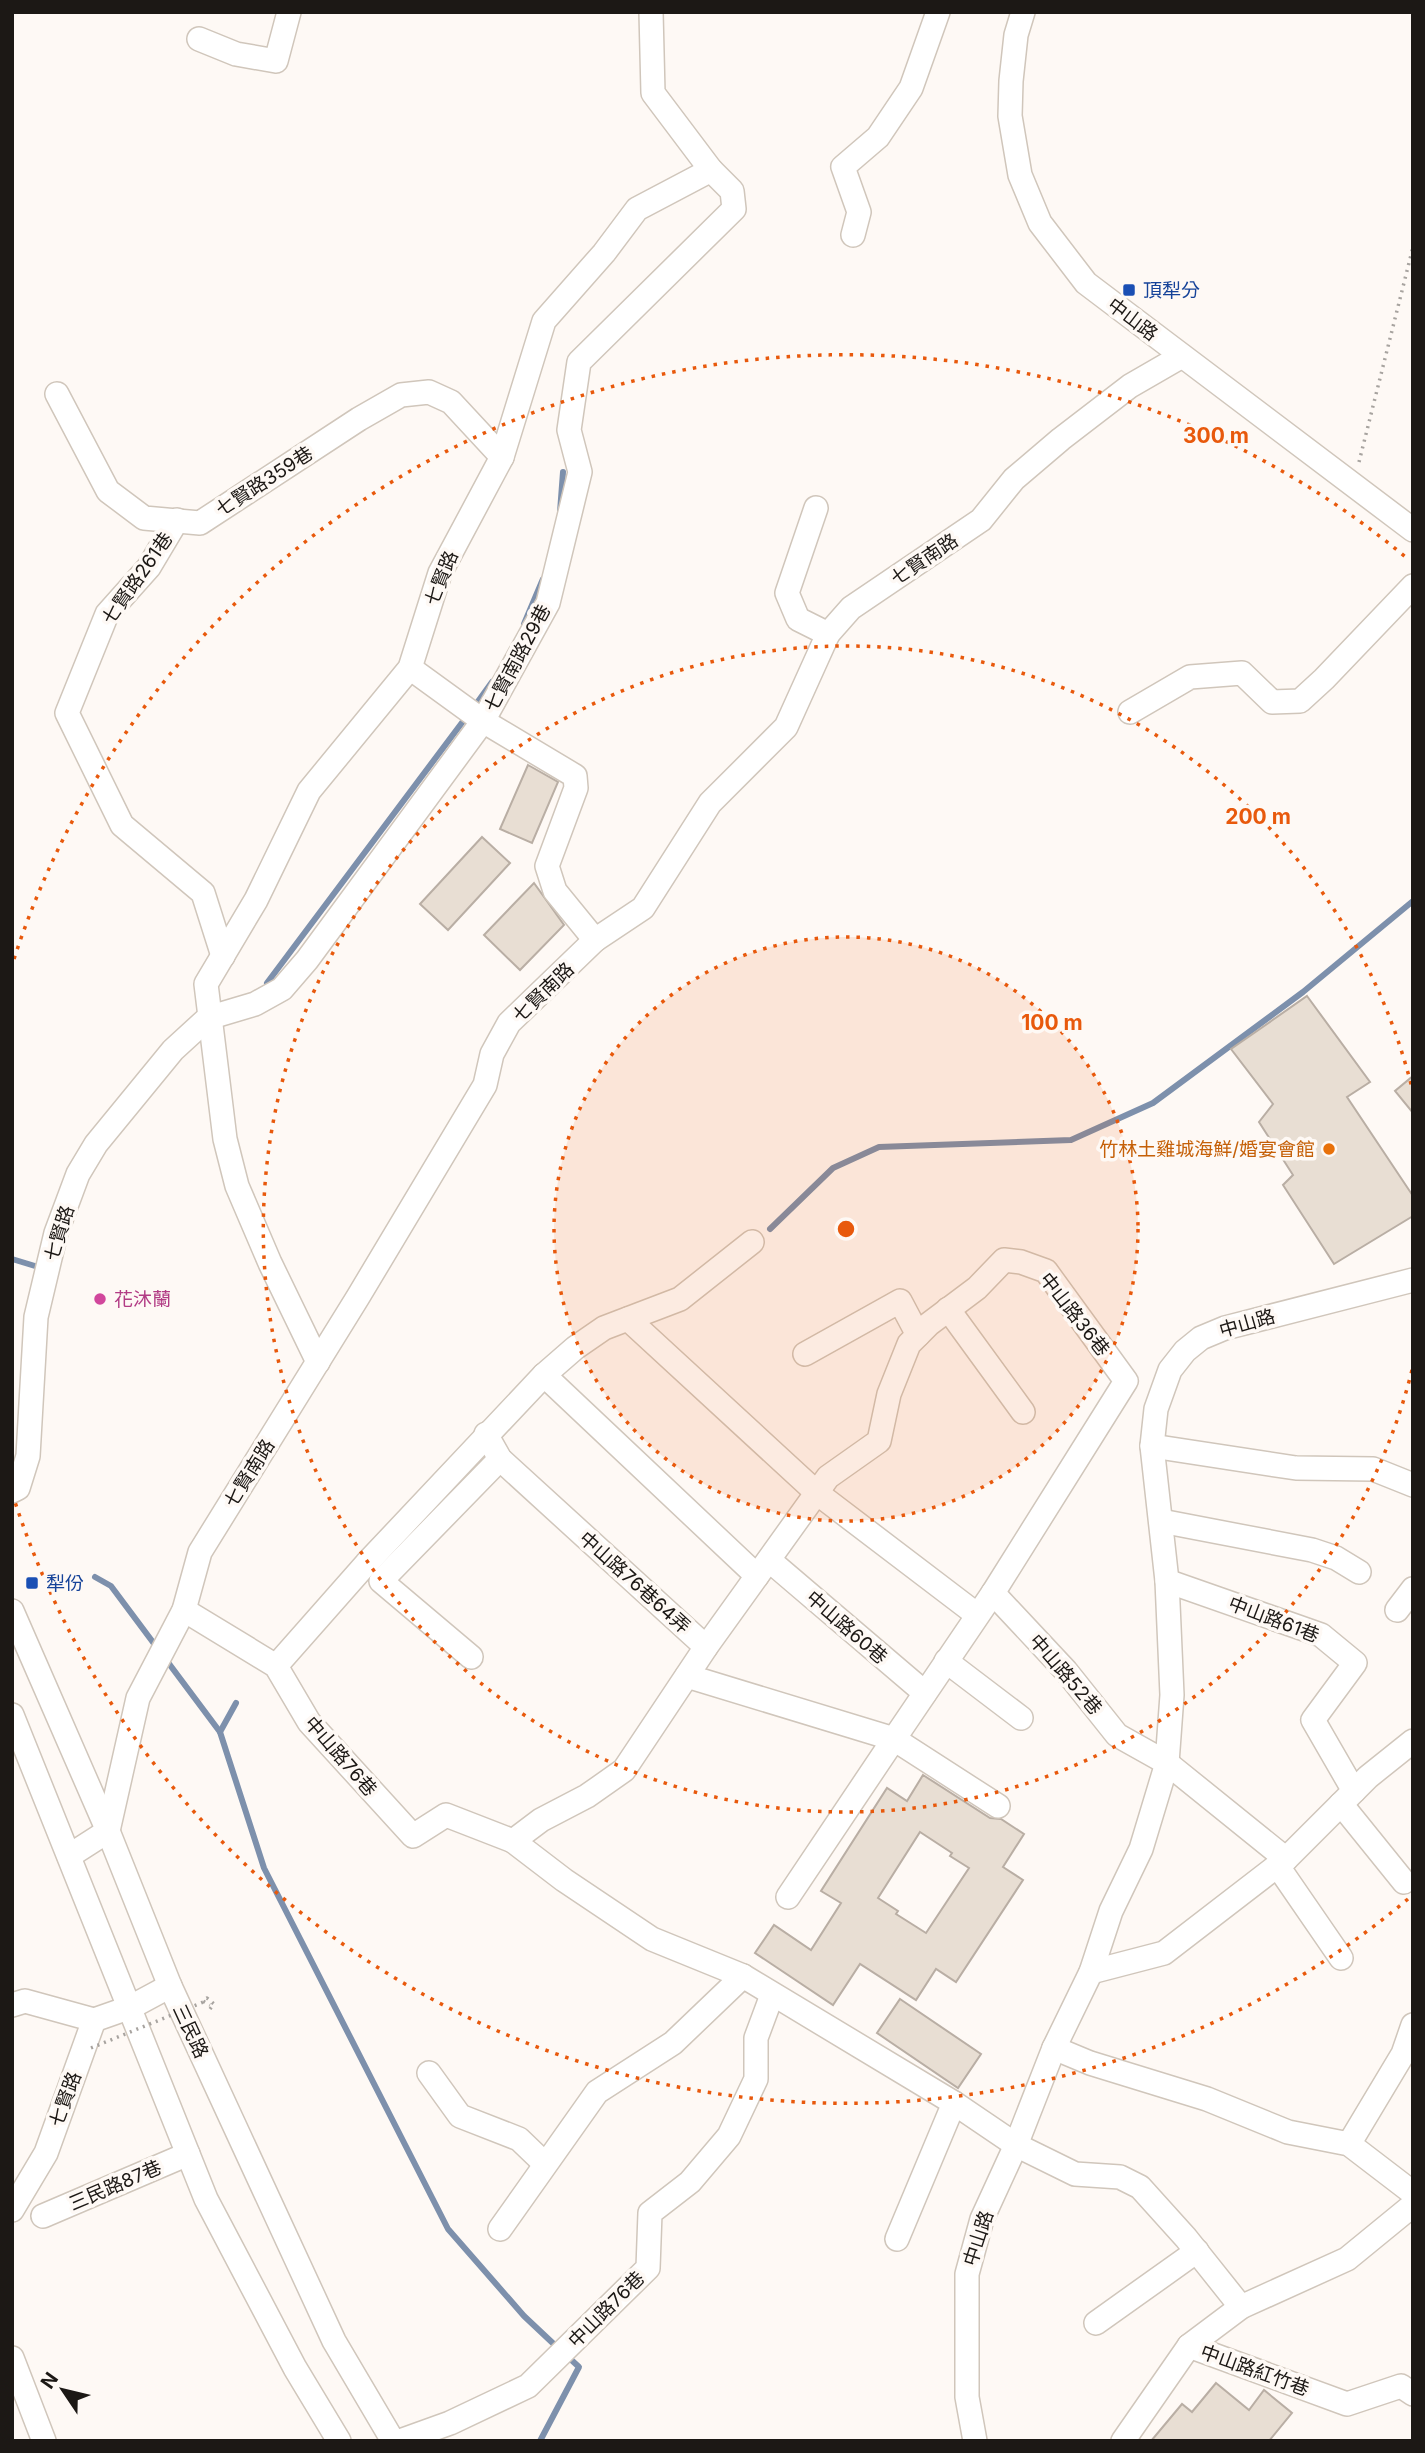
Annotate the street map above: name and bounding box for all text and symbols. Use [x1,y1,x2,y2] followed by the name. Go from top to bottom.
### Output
[1143,279,1200,302] place label: 頂犁分
[1121,282,1137,298] marker: 頂犁分
[1103,293,1162,346] street label: 中山路
[1183,423,1249,448] text: 300 m
[211,442,317,521] street label: 七賢路359巷
[97,528,178,629] street label: 七賢路261巷
[886,529,962,590] street label: 七賢南路
[420,547,463,609] street label: 七賢路
[480,601,555,716] street label: 七賢南路29巷
[1225,804,1291,829] text: 200 m
[508,958,579,1027] street label: 七賢南路
[1021,1010,1083,1035] text: 100 m
[1099,1138,1315,1161] place label: 竹林土雞城海鮮/婚宴會館
[1321,1141,1337,1157] marker: 竹林土雞城海鮮/婚宴會館
[40,1203,79,1264] street label: 七賢路
[834,1217,858,1241] centre of rings
[1035,1268,1114,1361] street label: 中山路36巷
[114,1288,171,1311] place label: 花沐蘭
[92,1291,108,1307] marker: 花沐蘭
[1217,1305,1278,1342] street label: 中山路
[220,1435,279,1512] street label: 七賢南路
[574,1527,695,1638] street label: 中山路76巷64弄
[46,1572,84,1595] place label: 犁份
[24,1575,40,1591] marker: 犁份
[801,1586,892,1669] street label: 中山路60巷
[1225,1592,1323,1647] street label: 中山路61巷
[1024,1629,1107,1719] street label: 中山路52巷
[300,1712,382,1801] street label: 中山路76巷
[168,2001,213,2062] street label: 三民路
[45,2068,86,2130] street label: 七賢路
[65,2156,165,2215] street label: 三民路87巷
[959,2207,998,2269] street label: 中山路
[563,2266,649,2352] street label: 中山路76巷
[1197,2340,1312,2401] street label: 中山路紅竹巷
[28,2355,98,2425] north arrow
[36,2368,63,2393] text: N

